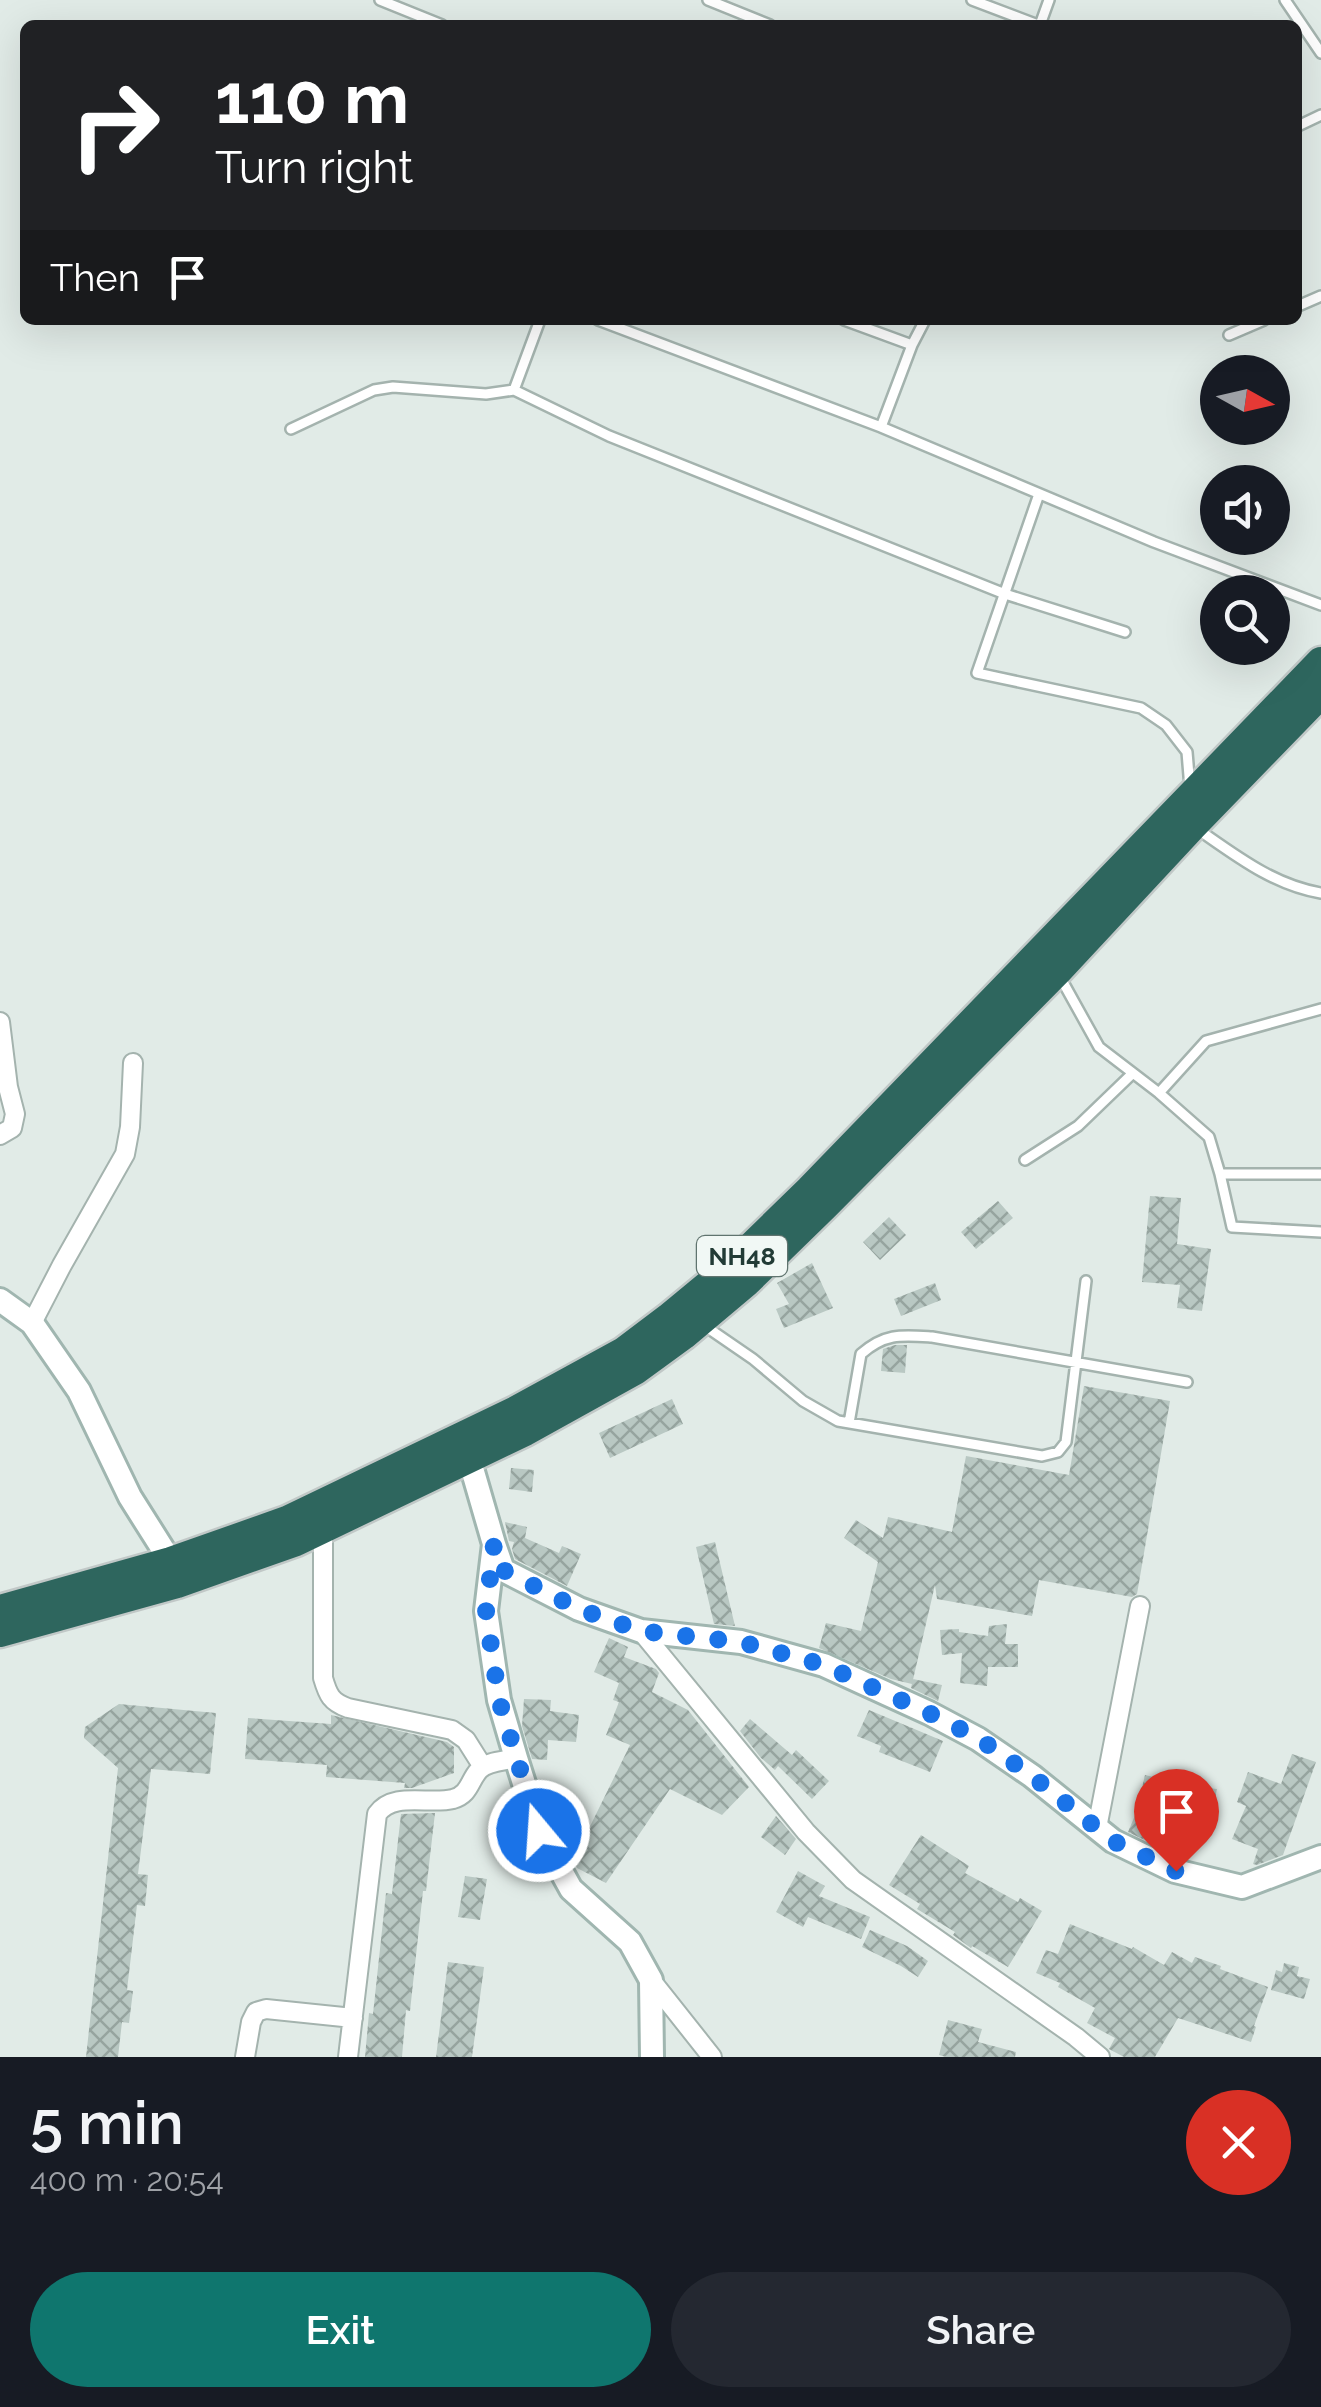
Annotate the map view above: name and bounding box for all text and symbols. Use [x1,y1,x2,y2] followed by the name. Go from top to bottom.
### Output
[215,57,409,139] text: 110 m
[50,60,180,190] icon: right
[215,141,413,194] text: Turn right
[160,250,215,305] icon: arrive
[50,255,140,300] text: Then
[1200,355,1290,445] north arrow
[1200,355,1290,665] map controls
[1200,465,1290,555] button: sound
[1200,575,1290,665] button: search
[697,1236,787,1276] road number: NH48
[1134,1769,1219,1872] pin
[487,1779,591,1883] position arrow
[1149,1784,1204,1839] icon: arrive
[30,2088,184,2158] text: 5 min
[1186,2090,1291,2195] button: close
[30,2161,224,2198] text: 400 m · 20:54
[30,2272,651,2387] button: Exit
[671,2272,1291,2387] button: Share

